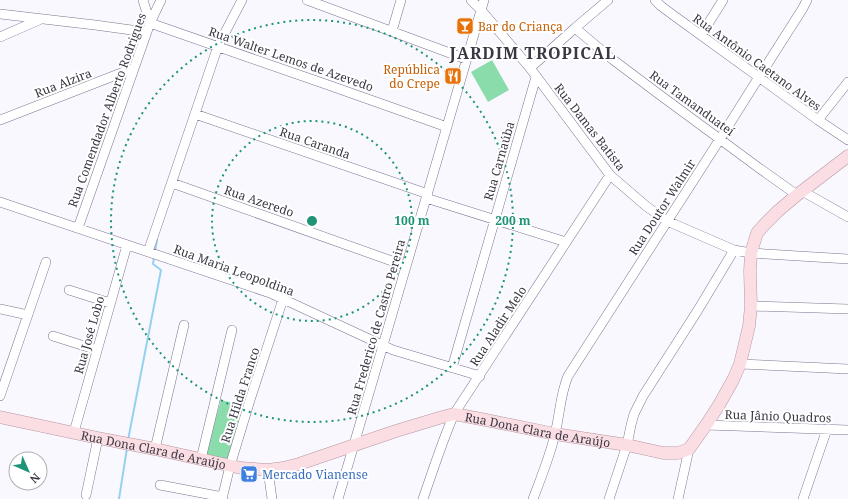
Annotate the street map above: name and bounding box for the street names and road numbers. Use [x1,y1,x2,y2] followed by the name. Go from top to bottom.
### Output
[64,10,150,210] street label: Rua Comendador Alberto Rodrigues
[689,10,825,114] street label: Rua Antônio Caetano Alves
[206,23,376,95] street label: Rua Walter Lemos de Azevedo
[32,64,94,102] street label: Rua Alzira
[646,66,738,140] street label: Rua Tamanduateí
[551,80,630,174] street label: Rua Damas Batista
[480,119,518,202] street label: Rua Carnaúba
[277,123,353,163] street label: Rua Caranda
[624,155,700,258] street label: Rua Doutor Walmir
[222,181,296,221] street label: Rua Azeredo
[343,237,409,417] street label: Rua Frederico de Castro Pereira
[171,240,297,300] street label: Rua Maria Leopoldina
[466,282,530,369] street label: Rua Aladir Melo
[70,294,108,376] street label: Rua José Lobo
[217,345,263,445] street label: Rua Hilda Franco
[724,406,832,426] street label: Rua Jânio Quadros
[463,408,612,451] street label: Rua Dona Clara de Araújo
[80,426,228,473] street label: Rua Dona Clara de Araújo

